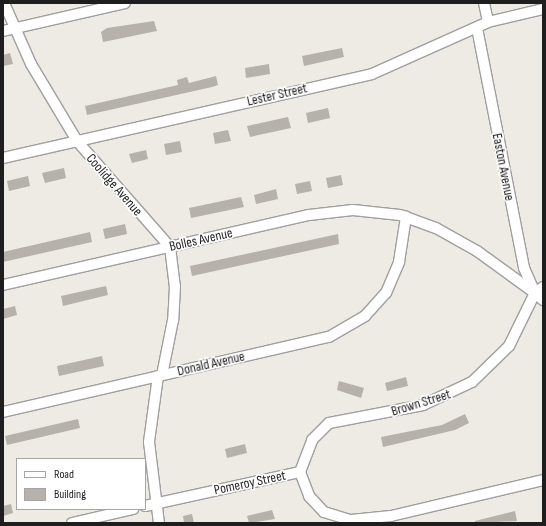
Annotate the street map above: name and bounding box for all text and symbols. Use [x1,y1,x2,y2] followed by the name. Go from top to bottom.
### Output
[245,80,309,110] street label: Lester Street
[488,132,518,202] street label: Easton Avenue
[82,150,146,220] street label: Coolidge Avenue
[168,225,234,255] street label: Bolles Avenue
[176,348,246,380] street label: Donald Avenue
[389,386,453,420] street label: Brown Street
[16,458,146,510] legend
[54,467,74,482] text: Road
[213,467,287,499] street label: Pomeroy Street
[54,487,86,502] text: Building

